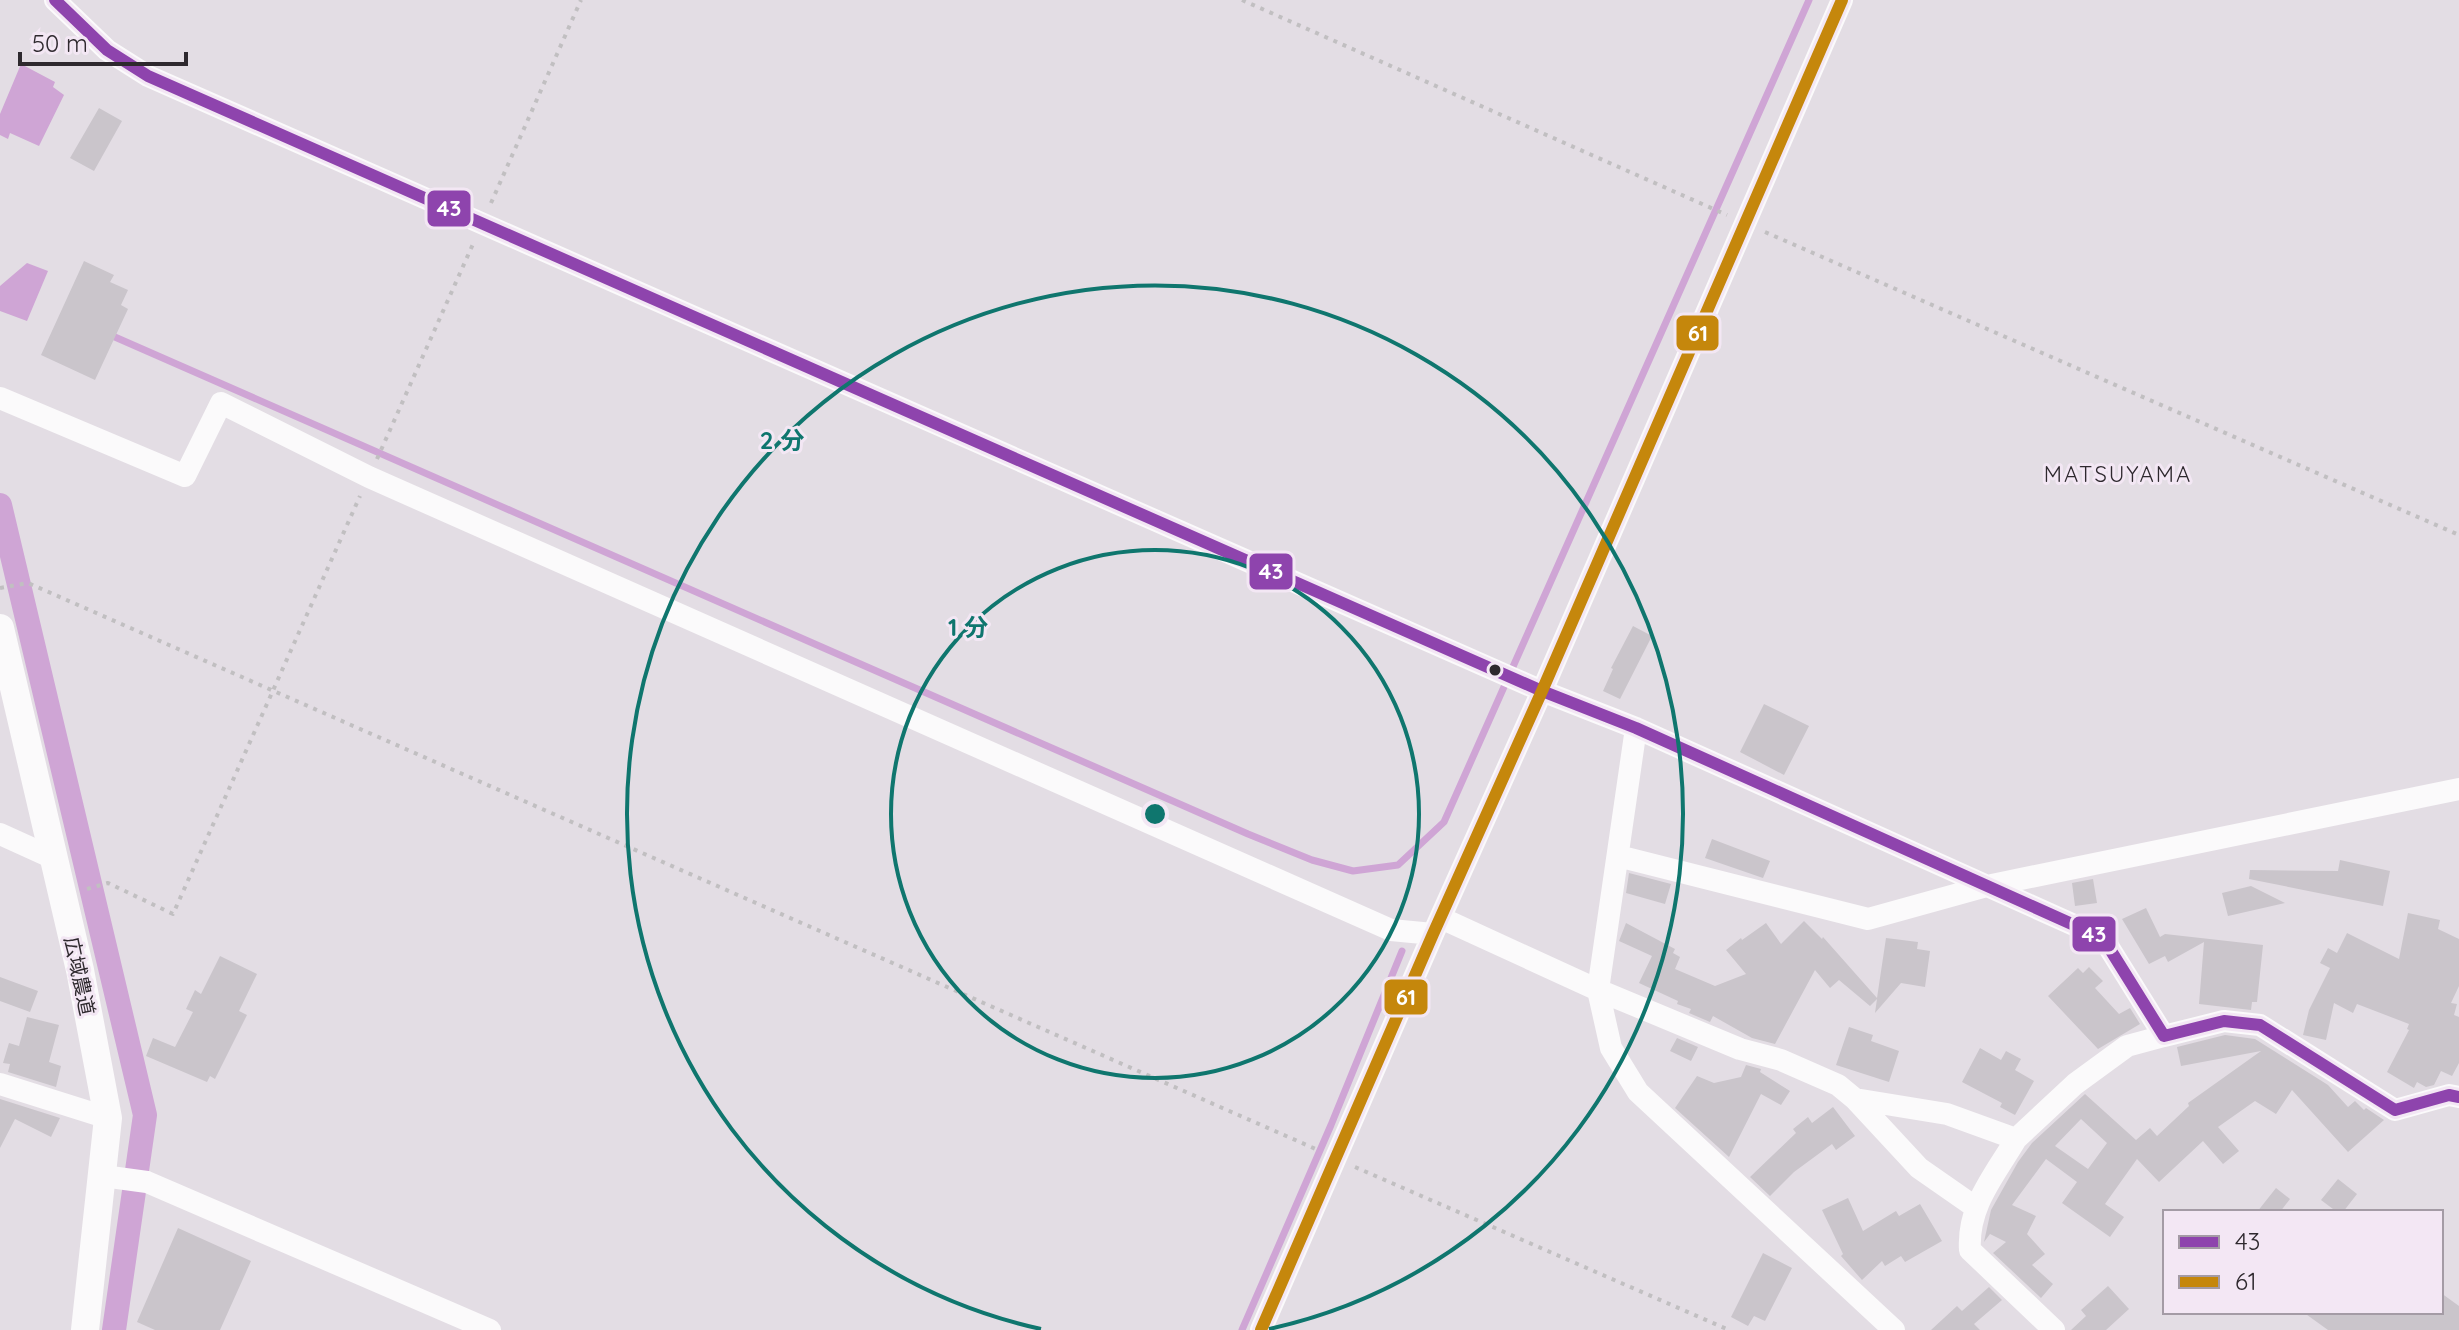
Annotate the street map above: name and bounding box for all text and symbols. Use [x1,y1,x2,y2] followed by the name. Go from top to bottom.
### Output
[20,16,186,66] scale bar
[32,28,88,58] text: 50 m
[426,189,472,228] line badge: 43
[437,194,461,222] text: 43
[1675,314,1720,352] line badge: 61
[1688,319,1708,347] text: 61
[760,425,804,455] text: 2 分
[2044,460,2192,488] district label: MATSUYAMA
[1248,552,1294,591] line badge: 43
[1259,557,1283,585] text: 43
[948,612,988,642] text: 1 分
[1487,662,1503,678] unlabelled marker
[1141,800,1169,828] centre of rings
[2071,915,2117,953] line badge: 43
[2082,920,2106,948] text: 43
[59,934,101,1018] street label: 広域農道
[1383,978,1429,1016] line badge: 61
[1396,983,1416,1011] text: 61
[2163,1210,2443,1314] legend
[2235,1226,2260,1256] text: 43
[2235,1266,2257,1296] text: 61

